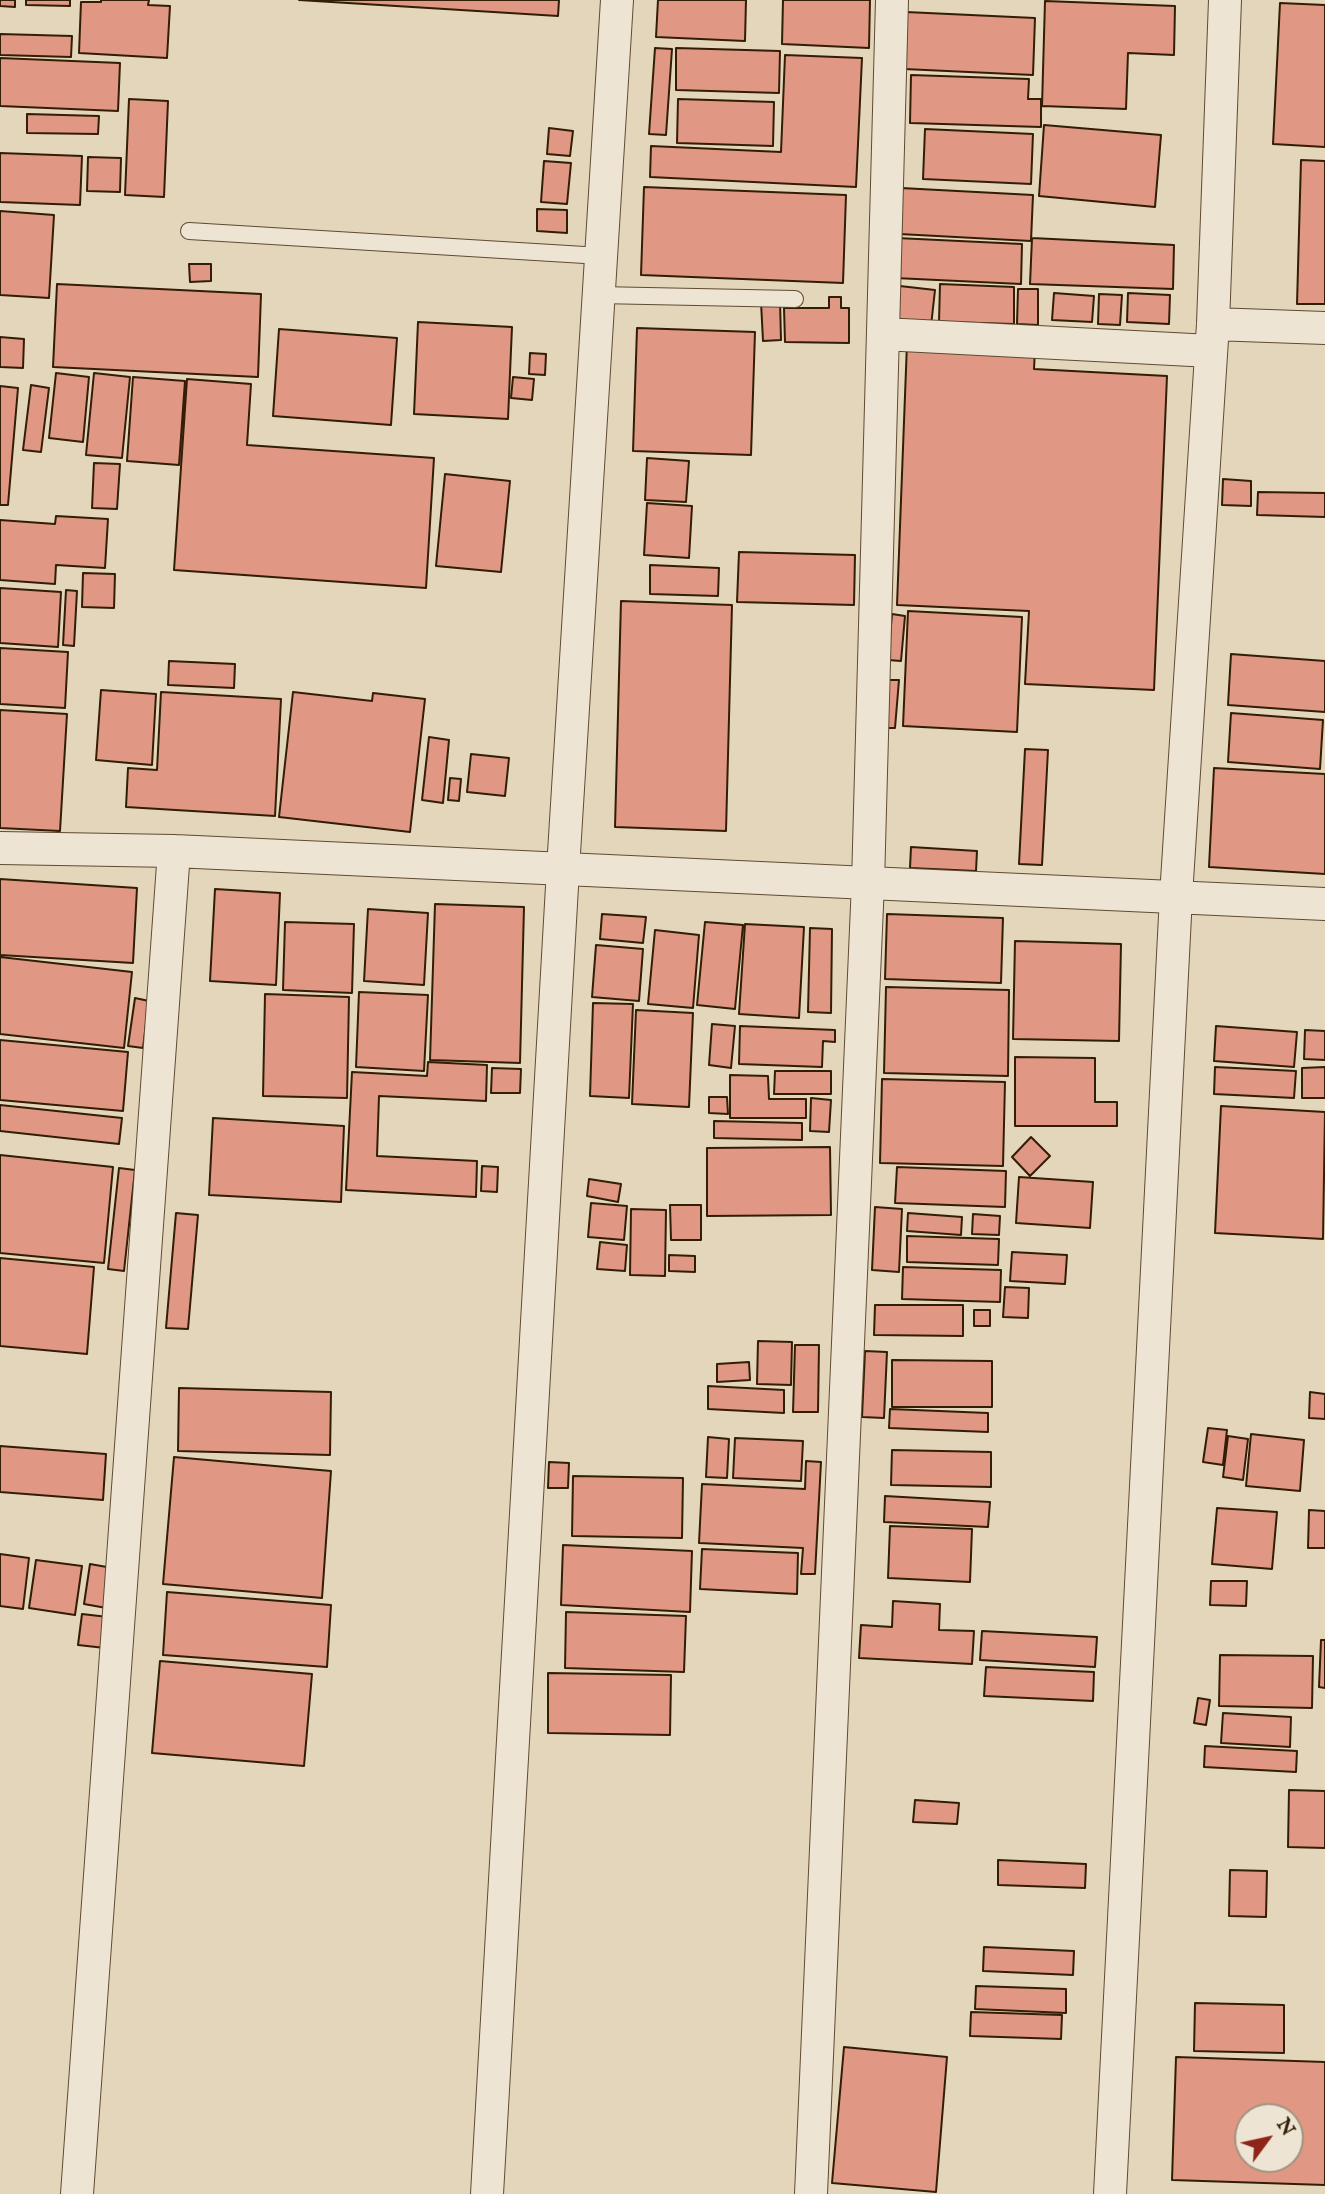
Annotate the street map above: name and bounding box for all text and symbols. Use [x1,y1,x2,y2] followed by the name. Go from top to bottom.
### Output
[1234,2103,1304,2173] north arrow
[1270,2114,1299,2141] text: N

